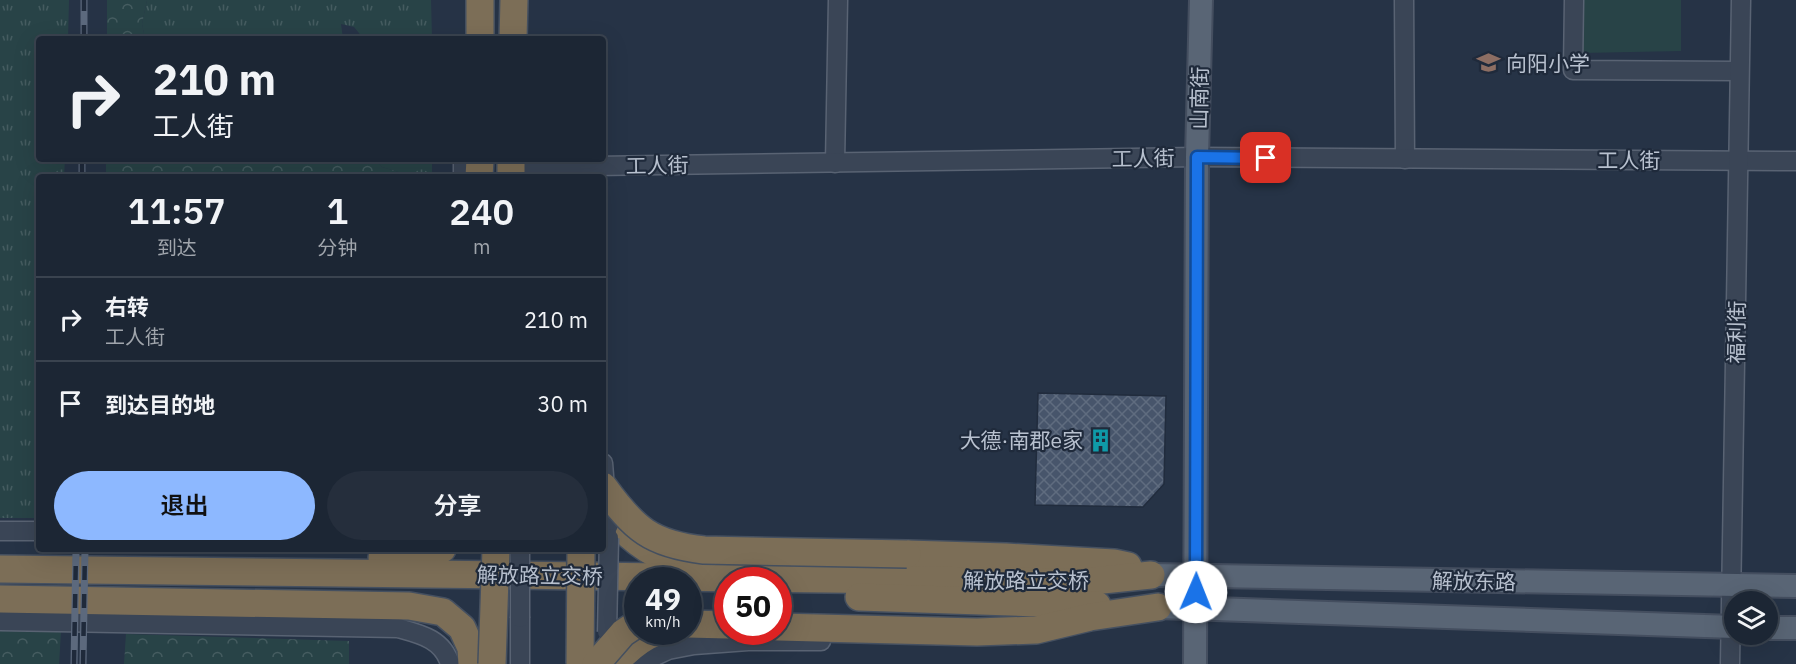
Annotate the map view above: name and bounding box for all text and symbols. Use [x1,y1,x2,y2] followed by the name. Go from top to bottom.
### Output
[1506,49,1590,77] place label: 向阳小学
[1475,50,1501,76] school or university icon: 向阳小学
[153,52,276,107] text: 210 m
[54,60,132,138] icon: right
[1184,66,1214,130] street label: 山南街
[153,108,234,143] text: 工人街
[1240,132,1291,183] pin
[1249,141,1282,174] icon: arrive
[1111,143,1175,173] street label: 工人街
[1598,146,1661,174] street label: 工人街
[625,150,689,180] street label: 工人街
[128,187,226,234] text: 11:57
[327,187,348,234] text: 1
[449,188,514,235] text: 240
[473,233,490,260] text: m
[157,234,197,261] text: 到达
[318,234,358,261] text: 分钟
[105,292,149,321] text: 右转
[1721,300,1751,364] street label: 福利街
[54,303,87,336] icon: right
[524,305,588,334] text: 210 m
[105,323,165,350] text: 工人街
[54,387,87,420] icon: arrive
[537,389,588,418] text: 30 m
[105,390,215,419] text: 到达目的地
[960,426,1083,454] place label: 大德·南郡e家
[1088,427,1114,453] building icon: 大德·南郡e家
[54,471,315,540] button: 退出
[327,471,588,540] button: 分享
[477,560,603,590] street label: 解放路立交桥
[1164,560,1228,624] position arrow
[963,566,1089,594] street label: 解放路立交桥
[1432,566,1516,596] street label: 解放东路
[714,567,792,645] speed limit sign: 50
[645,579,681,618] text: 49
[1724,591,1778,645] map controls
[1724,591,1778,645] button: layers
[645,612,681,631] text: km/h

